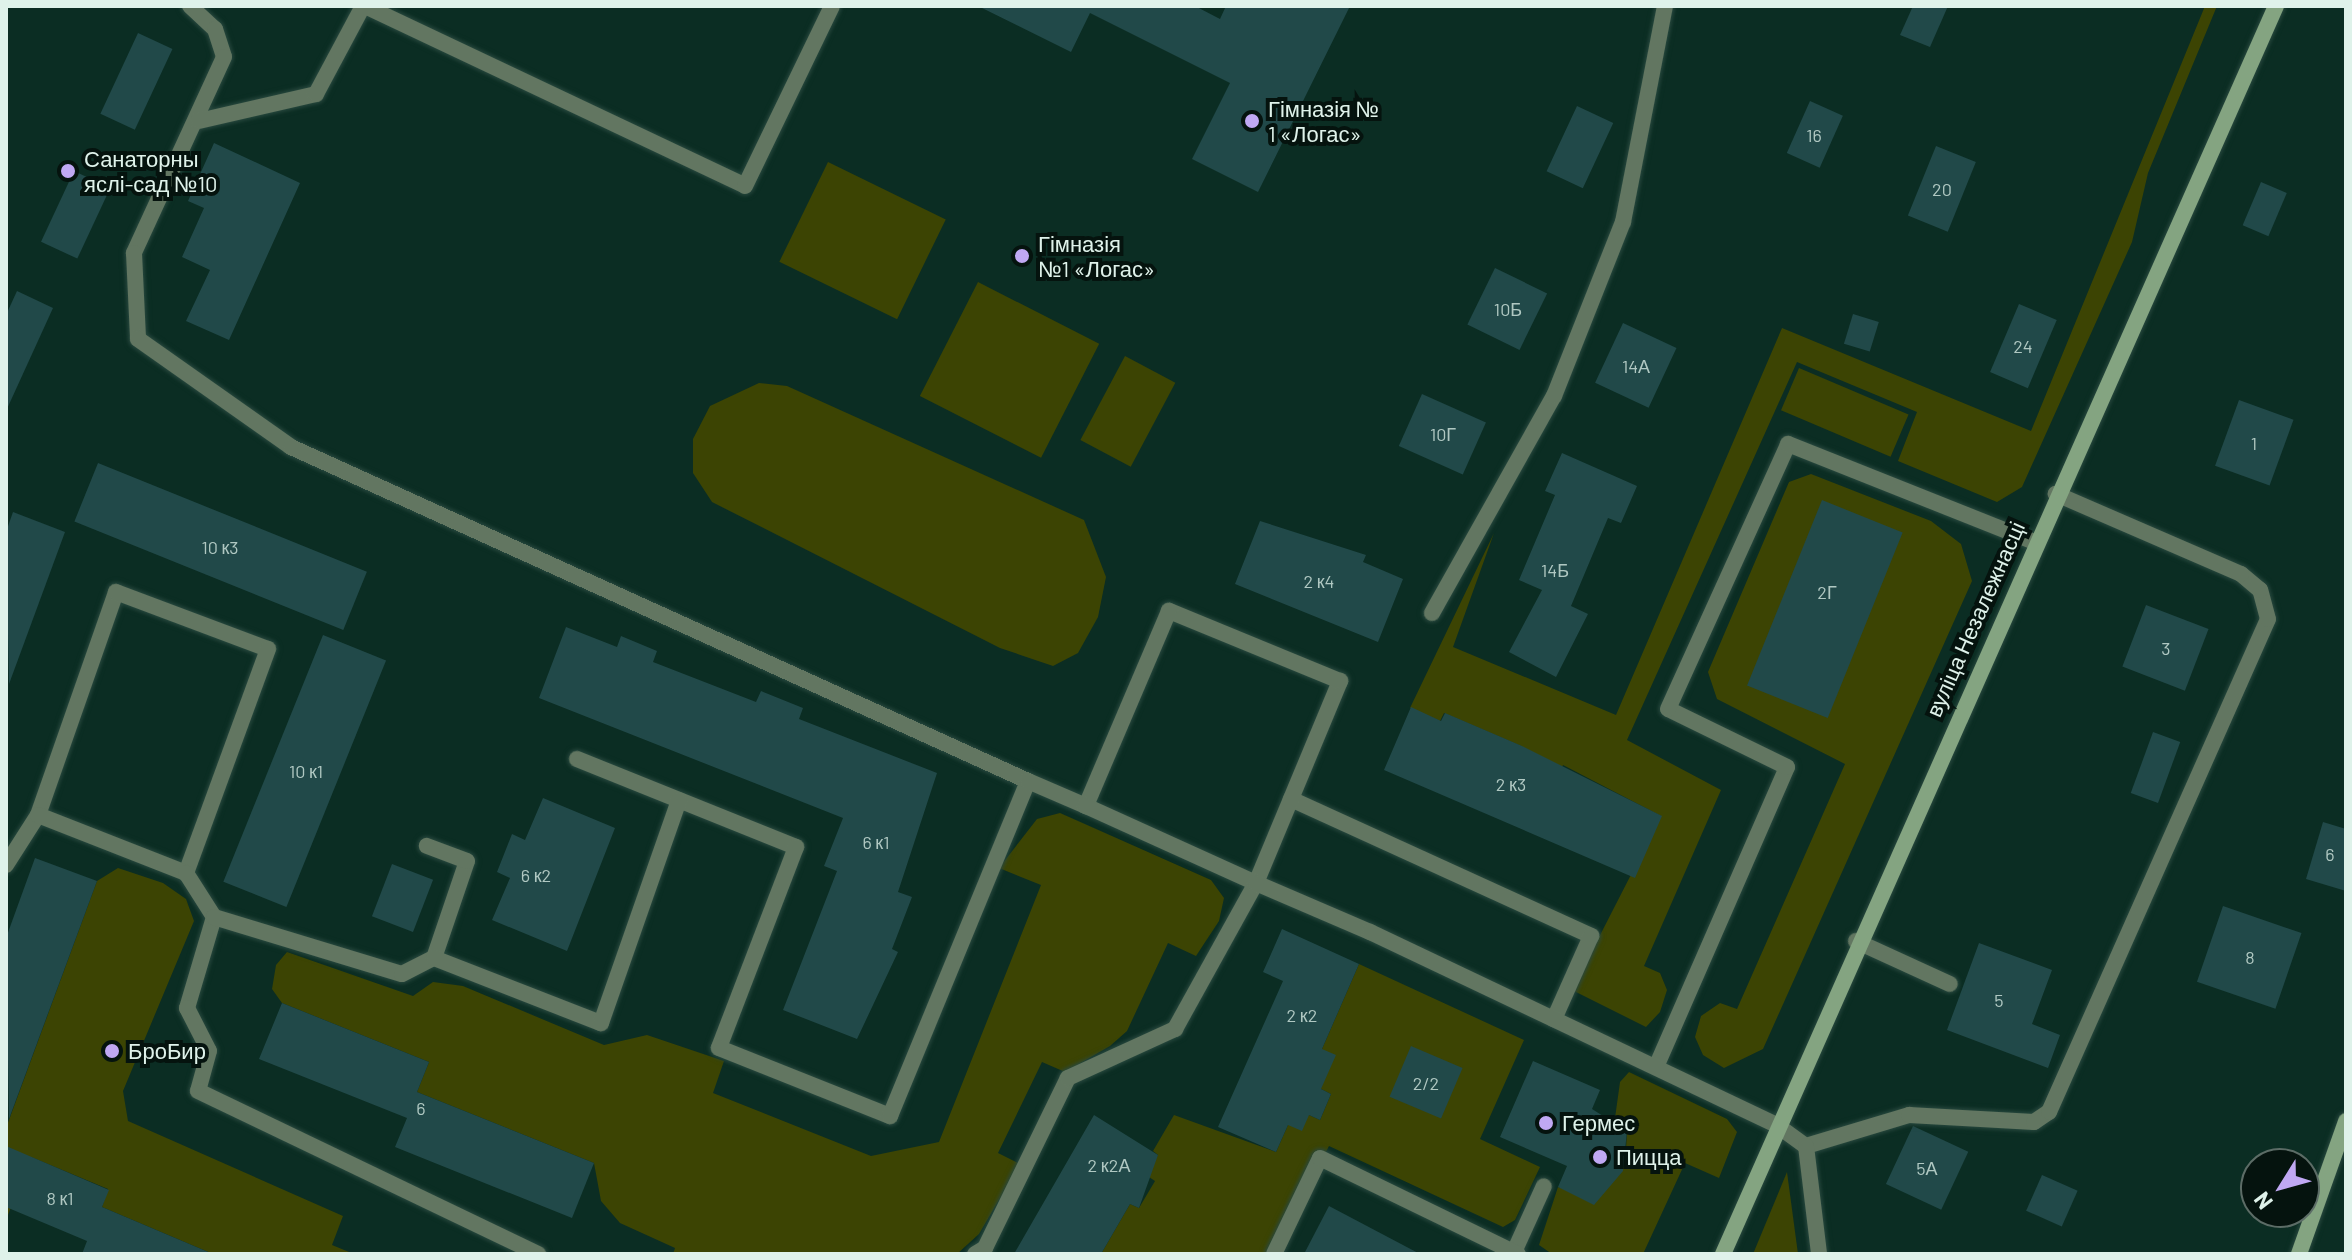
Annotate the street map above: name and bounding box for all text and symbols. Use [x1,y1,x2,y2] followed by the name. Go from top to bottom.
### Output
[1268,95,1379,146] place label: Гімназія № 1 «Логас»
[1243,112,1261,130] marker: Гімназія № 1 «Логас»
[1806,124,1822,146] house number: 16
[84,145,218,196] place label: Санаторны яслі-сад №10
[59,162,77,180] marker: Санаторны яслі-сад №10
[1932,178,1952,200] house number: 20
[1038,230,1155,282] place label: Гімназія №1 «Логас»
[1013,247,1031,265] marker: Гімназія №1 «Логас»
[1494,298,1522,320] house number: 10Б
[2013,335,2033,357] house number: 24
[1622,355,1650,377] house number: 14А
[1430,423,1456,445] house number: 10Г
[2251,432,2257,454] house number: 1
[1920,517,2030,721] street label: вуліца Незалежнасці
[201,536,239,558] house number: 10 к3
[1541,559,1569,581] house number: 14Б
[1303,570,1335,592] house number: 2 к4
[1817,581,1837,603] house number: 2Г
[2161,637,2171,659] house number: 3
[289,760,323,782] house number: 10 к1
[1496,773,1526,795] house number: 2 к3
[862,831,890,853] house number: 6 к1
[2325,843,2335,865] house number: 6
[521,864,551,886] house number: 6 к2
[2245,946,2255,968] house number: 8
[1994,989,2004,1011] house number: 5
[1287,1004,1317,1026] house number: 2 к2
[128,1038,206,1064] place label: БроБир
[103,1042,121,1060] marker: БроБир
[1413,1072,1439,1094] house number: 2/2
[416,1097,426,1119] house number: 6
[1562,1110,1635,1136] place label: Гермес
[1537,1114,1555,1132] marker: Гермес
[1616,1144,1682,1170] place label: Пицца
[1591,1148,1609,1166] marker: Пицца
[2240,1148,2320,1228] north arrow
[1088,1154,1130,1176] house number: 2 к2А
[1916,1157,1938,1179] house number: 5А
[46,1187,74,1209] house number: 8 к1
[2248,1188,2277,1215] text: N

